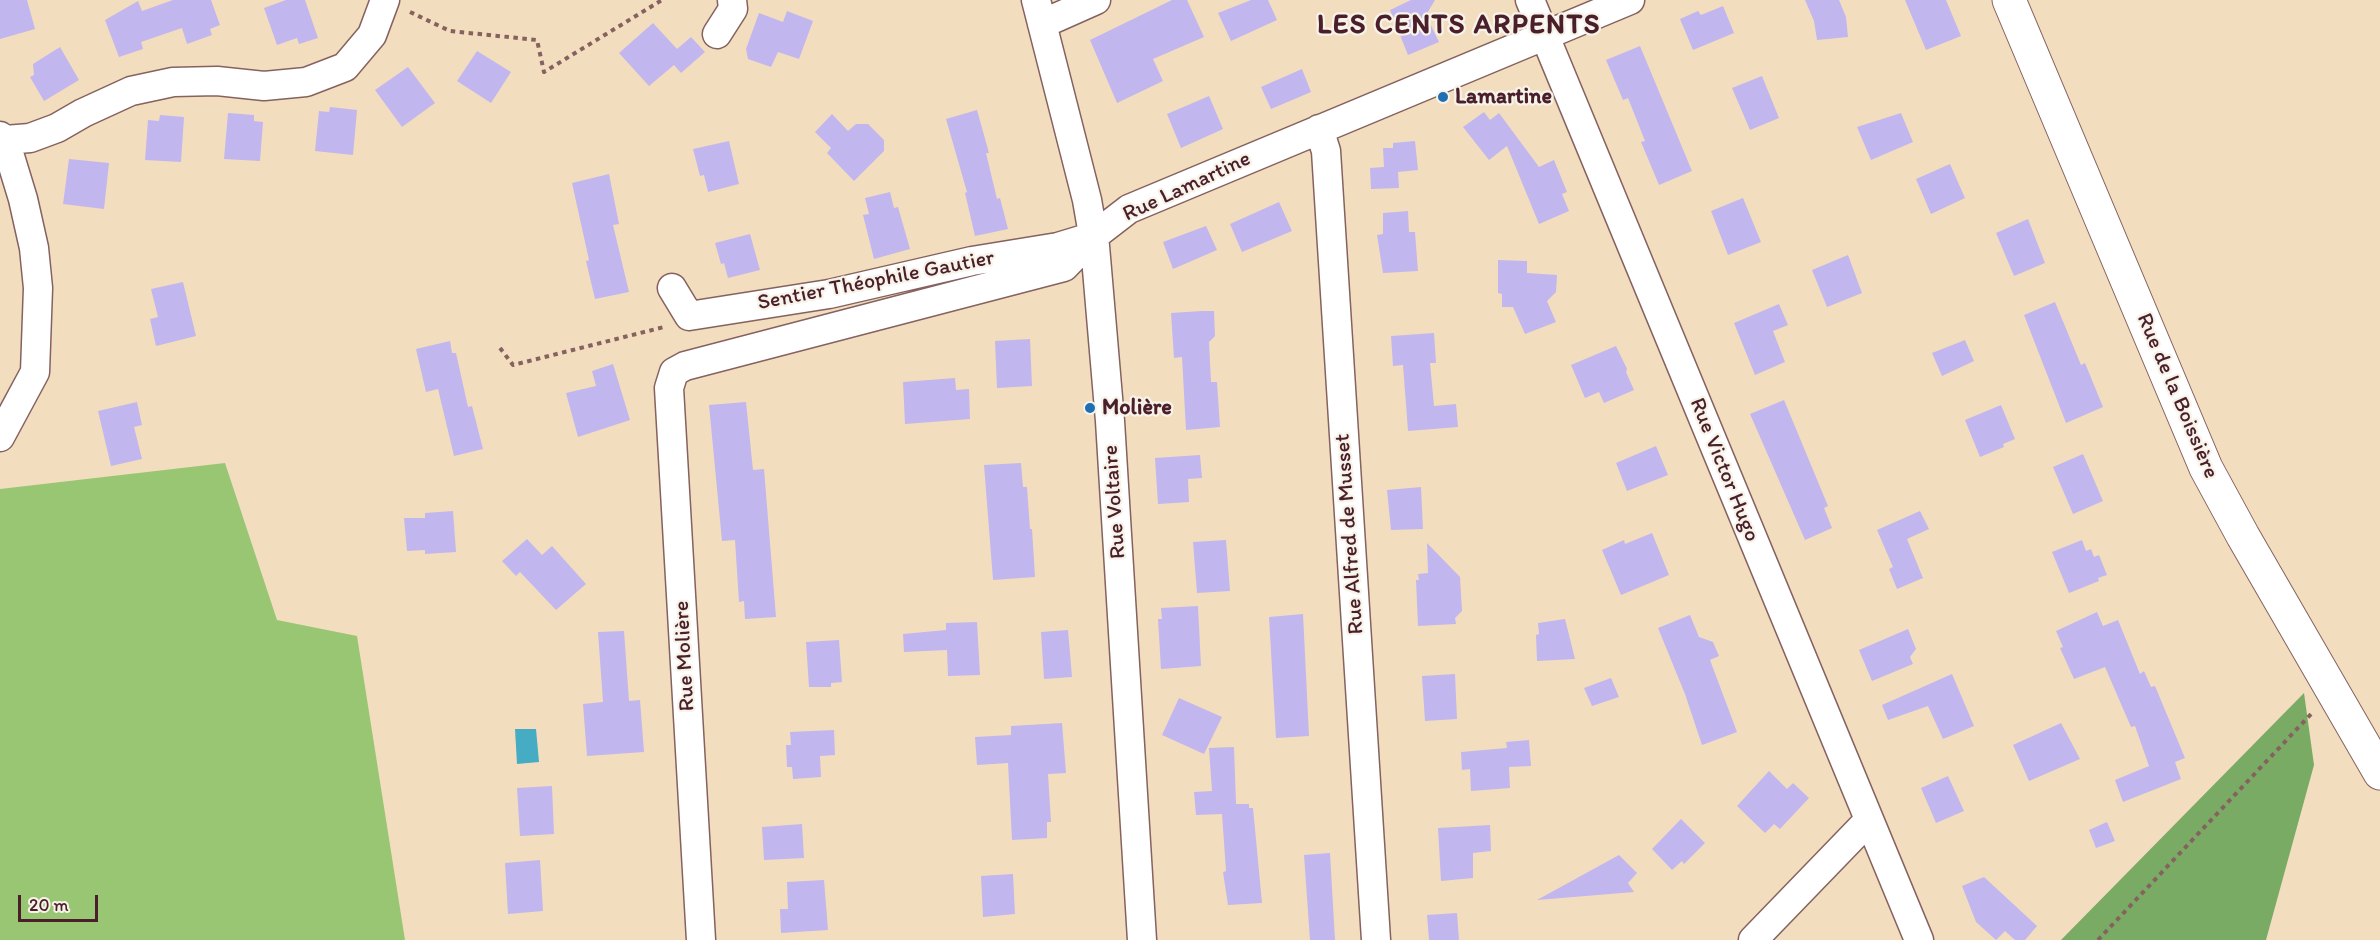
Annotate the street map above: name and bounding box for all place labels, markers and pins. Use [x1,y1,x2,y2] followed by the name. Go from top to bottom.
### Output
[1455,84,1552,110] place label: Lamartine
[1436,90,1450,104] marker: Lamartine
[1102,395,1172,421] place label: Molière
[1083,401,1097,415] marker: Molière

